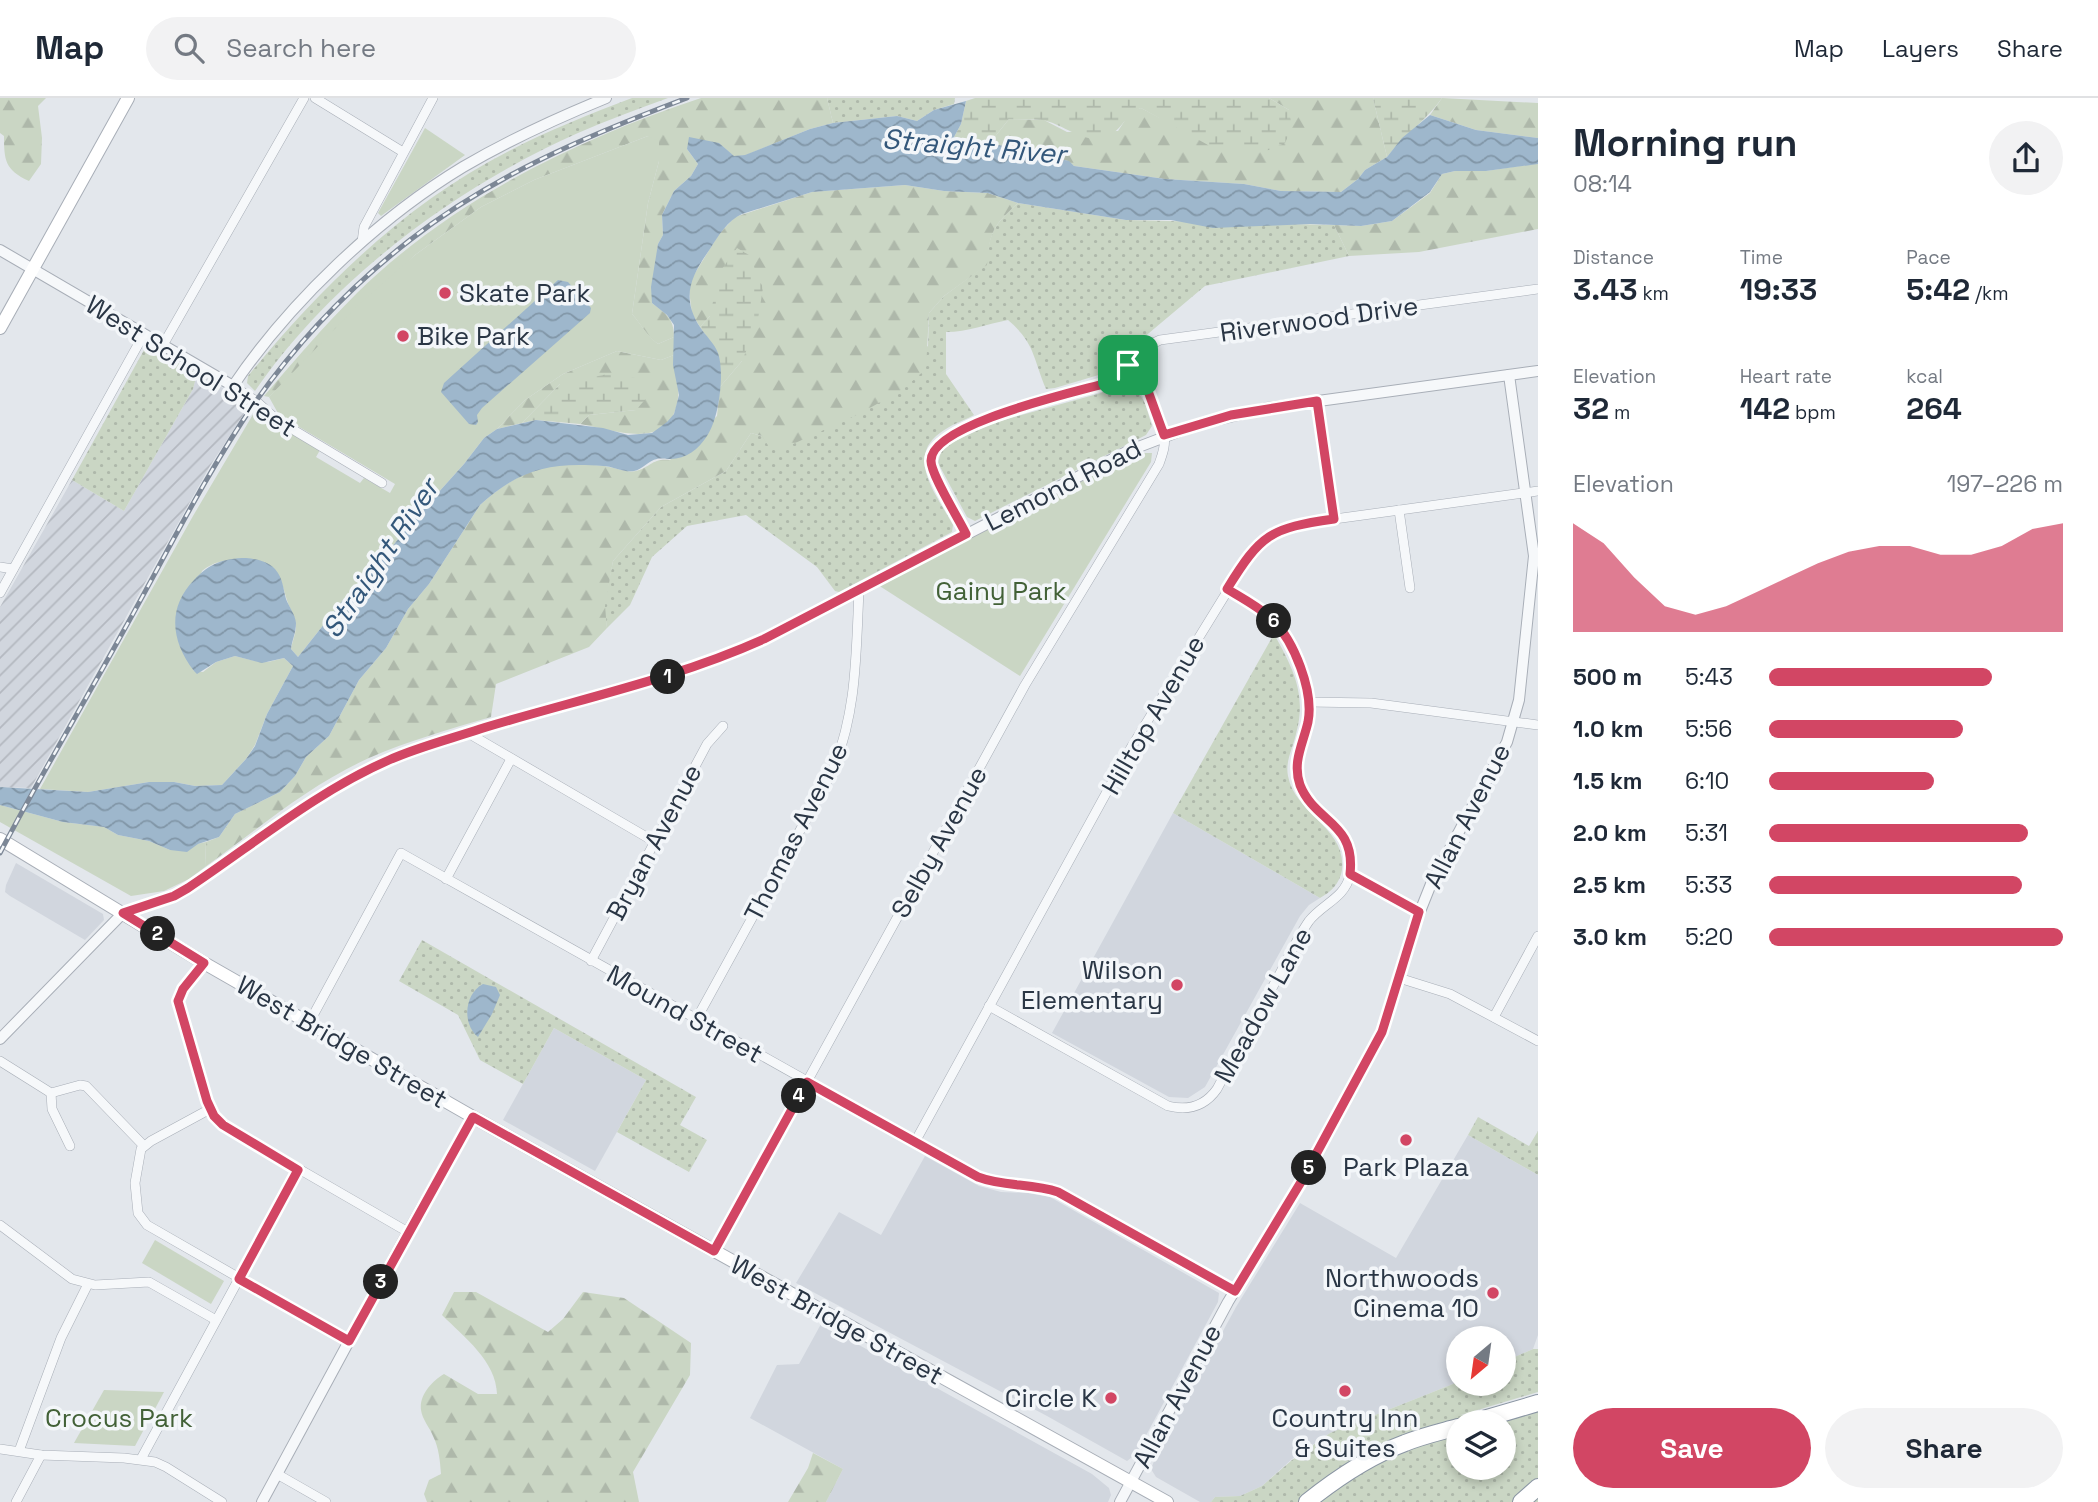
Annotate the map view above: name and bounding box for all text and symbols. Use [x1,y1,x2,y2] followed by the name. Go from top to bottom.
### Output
[146,17,636,80] search box
[35,27,104,69] text: Map
[170,29,208,67] icon: search
[226,31,376,65] text: Search here
[1794,33,1844,64] text: Map
[1882,33,1959,64] text: Layers
[1997,33,2063,64] text: Share
[1573,119,1798,167] text: Morning run
[881,120,1071,172] water label: Straight River
[1989,121,2063,195] button: share
[1573,169,1632,199] text: 08:14
[1573,245,1654,270] text: Distance
[1740,245,1783,270] text: Time
[1906,245,1951,270] text: Pace
[1573,270,1638,309] text: 3.43
[1740,270,1817,309] text: 19:33
[1906,270,1970,309] text: 5:42
[459,276,590,310] place label: Skate Park
[1638,281,1669,306] text: km
[1970,281,2009,306] text: /km
[437,285,453,301] marker: Skate Park
[79,287,303,445] street label: West School Street
[1218,288,1420,350] street label: Riverwood Drive
[417,319,530,353] place label: Bike Park
[395,328,411,344] marker: Bike Park
[1098,335,1158,395] pin
[1109,346,1147,384] icon: arrive
[1573,364,1656,389] text: Elevation
[1740,364,1832,389] text: Heart rate
[1906,364,1943,389] text: kcal
[1573,389,1609,428] text: 32
[1740,389,1790,428] text: 142
[1906,389,1962,428] text: 264
[1609,400,1630,425] text: m
[1790,400,1836,425] text: bpm
[979,431,1147,539] street label: Lemond Road
[314,469,448,644] water label: Straight River
[1573,469,1674,499] text: Elevation
[1947,469,2063,499] text: 197–226 m
[936,574,1066,608] park label: Gainy Park
[1256,603,1292,638] pin: 6
[1268,608,1279,633] text: 6
[1094,629,1212,801] street label: Hilltop Avenue
[650,660,686,694] pin: 1
[1573,662,1642,692] text: 500 m
[1685,662,1733,692] text: 5:43
[663,664,672,689] text: 1
[1573,714,1643,744] text: 1.0 km
[1685,714,1732,744] text: 5:56
[736,737,856,927] street label: Thomas Avenue
[1416,738,1518,894] street label: Allan Avenue
[599,758,709,926] street label: Bryan Avenue
[883,760,995,924] street label: Selby Avenue
[1573,766,1643,796] text: 1.5 km
[1685,766,1729,796] text: 6:10
[1573,818,1647,848] text: 2.0 km
[1685,818,1728,848] text: 5:31
[1573,870,1646,900] text: 2.5 km
[1685,870,1732,900] text: 5:33
[140,916,176,952] pin: 2
[152,921,163,946] text: 2
[1206,921,1320,1089] street label: Meadow Lane
[1573,922,1647,952] text: 3.0 km
[1685,922,1733,952] text: 5:20
[1021,953,1163,1017] place label: Wilson Elementary
[601,957,769,1071] street label: Mound Street
[230,968,454,1116] street label: West Bridge Street
[1169,977,1185,993] marker: Wilson Elementary
[782,1079,816,1114] pin: 4
[792,1083,805,1108] text: 4
[1398,1132,1414,1148] marker: Park Plaza
[1292,1150,1326,1186] pin: 5
[1343,1150,1469,1184] place label: Park Plaza
[1303,1155,1314,1180] text: 5
[725,1247,949,1393] street label: West Bridge Street
[1325,1261,1479,1325] place label: Northwoods Cinema 10
[364,1264,398,1300] pin: 3
[375,1269,386,1294] text: 3
[1485,1285,1501,1301] marker: Northwoods Cinema 10
[1125,1318,1229,1474] street label: Allan Avenue
[1446,1326,1516,1396] north arrow
[1446,1326,1516,1480] map controls
[1005,1381,1097,1415] place label: Circle K
[1337,1383,1353,1399] marker: Country Inn & Suites
[1103,1390,1119,1406] marker: Circle K
[45,1401,193,1435] park label: Crocus Park
[1272,1401,1418,1465] place label: Country Inn & Suites
[1573,1408,1811,1488] button: Save
[1825,1408,2063,1488] button: Share
[1446,1410,1516,1480] button: layers

